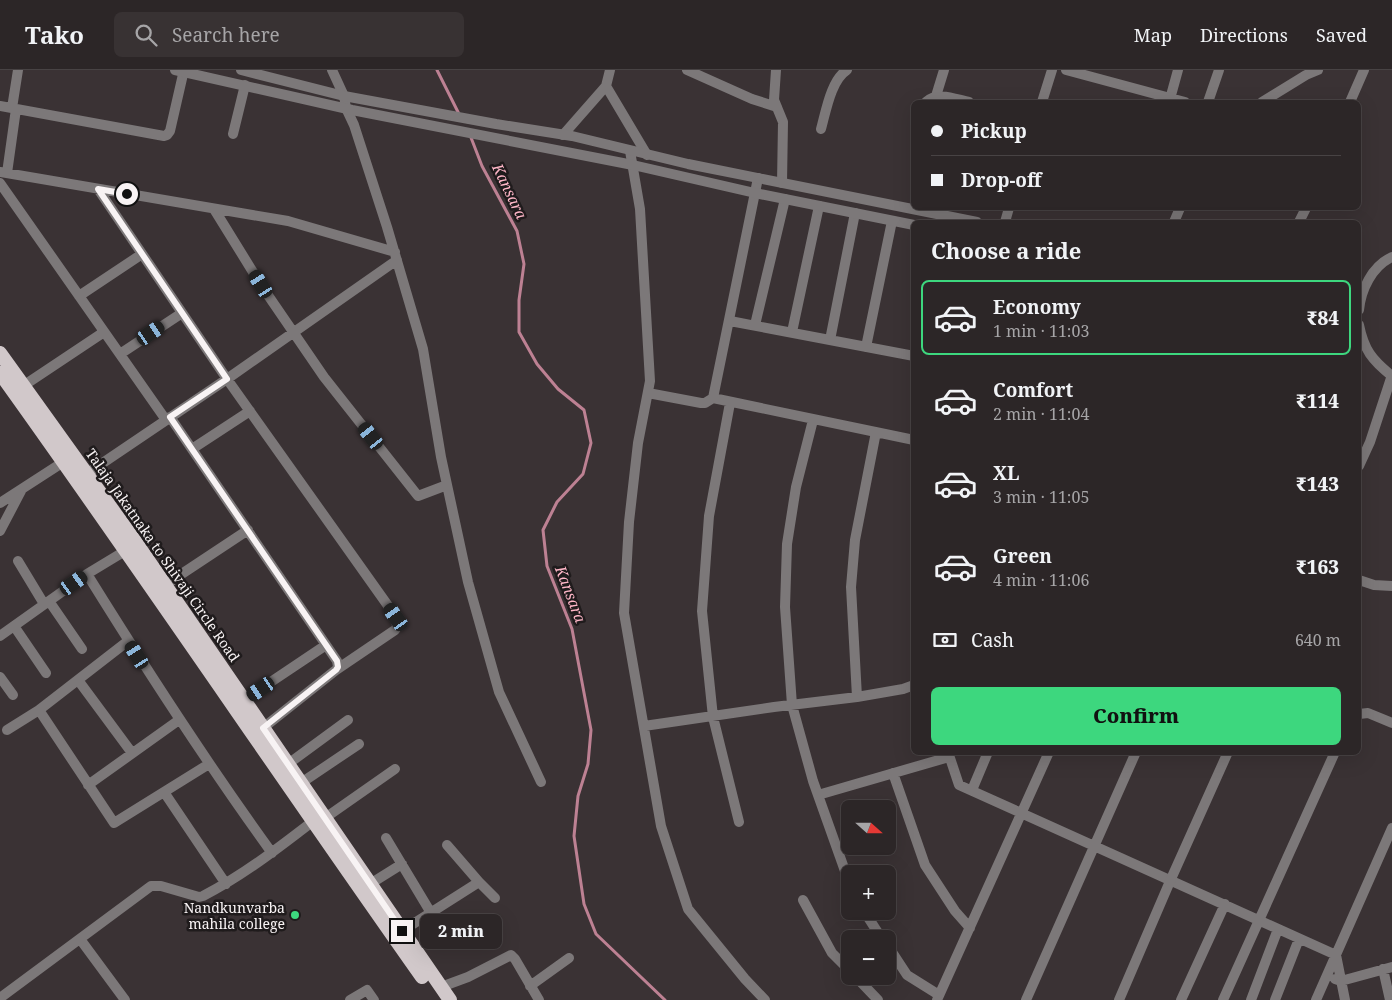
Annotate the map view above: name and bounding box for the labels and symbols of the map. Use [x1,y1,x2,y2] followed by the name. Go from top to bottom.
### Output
[488,159,532,222] water label: Kansara
[116,183,138,205] route start
[246,267,275,301] car
[134,318,167,348] car
[355,420,386,452] car
[82,445,244,666] street label: Talaja Jakatnaka to Shivaji Circle Road
[551,562,591,626] water label: Kansara
[57,568,90,598] car
[381,600,410,634] car
[122,638,151,672] car
[244,674,277,704] car
[841,800,896,855] north arrow
[184,898,285,933] place label: Nandkunvarba mahila college
[289,909,301,921] marker: Nandkunvarba mahila college
[420,914,502,948] callout: 2 min
[391,920,413,942] route end

